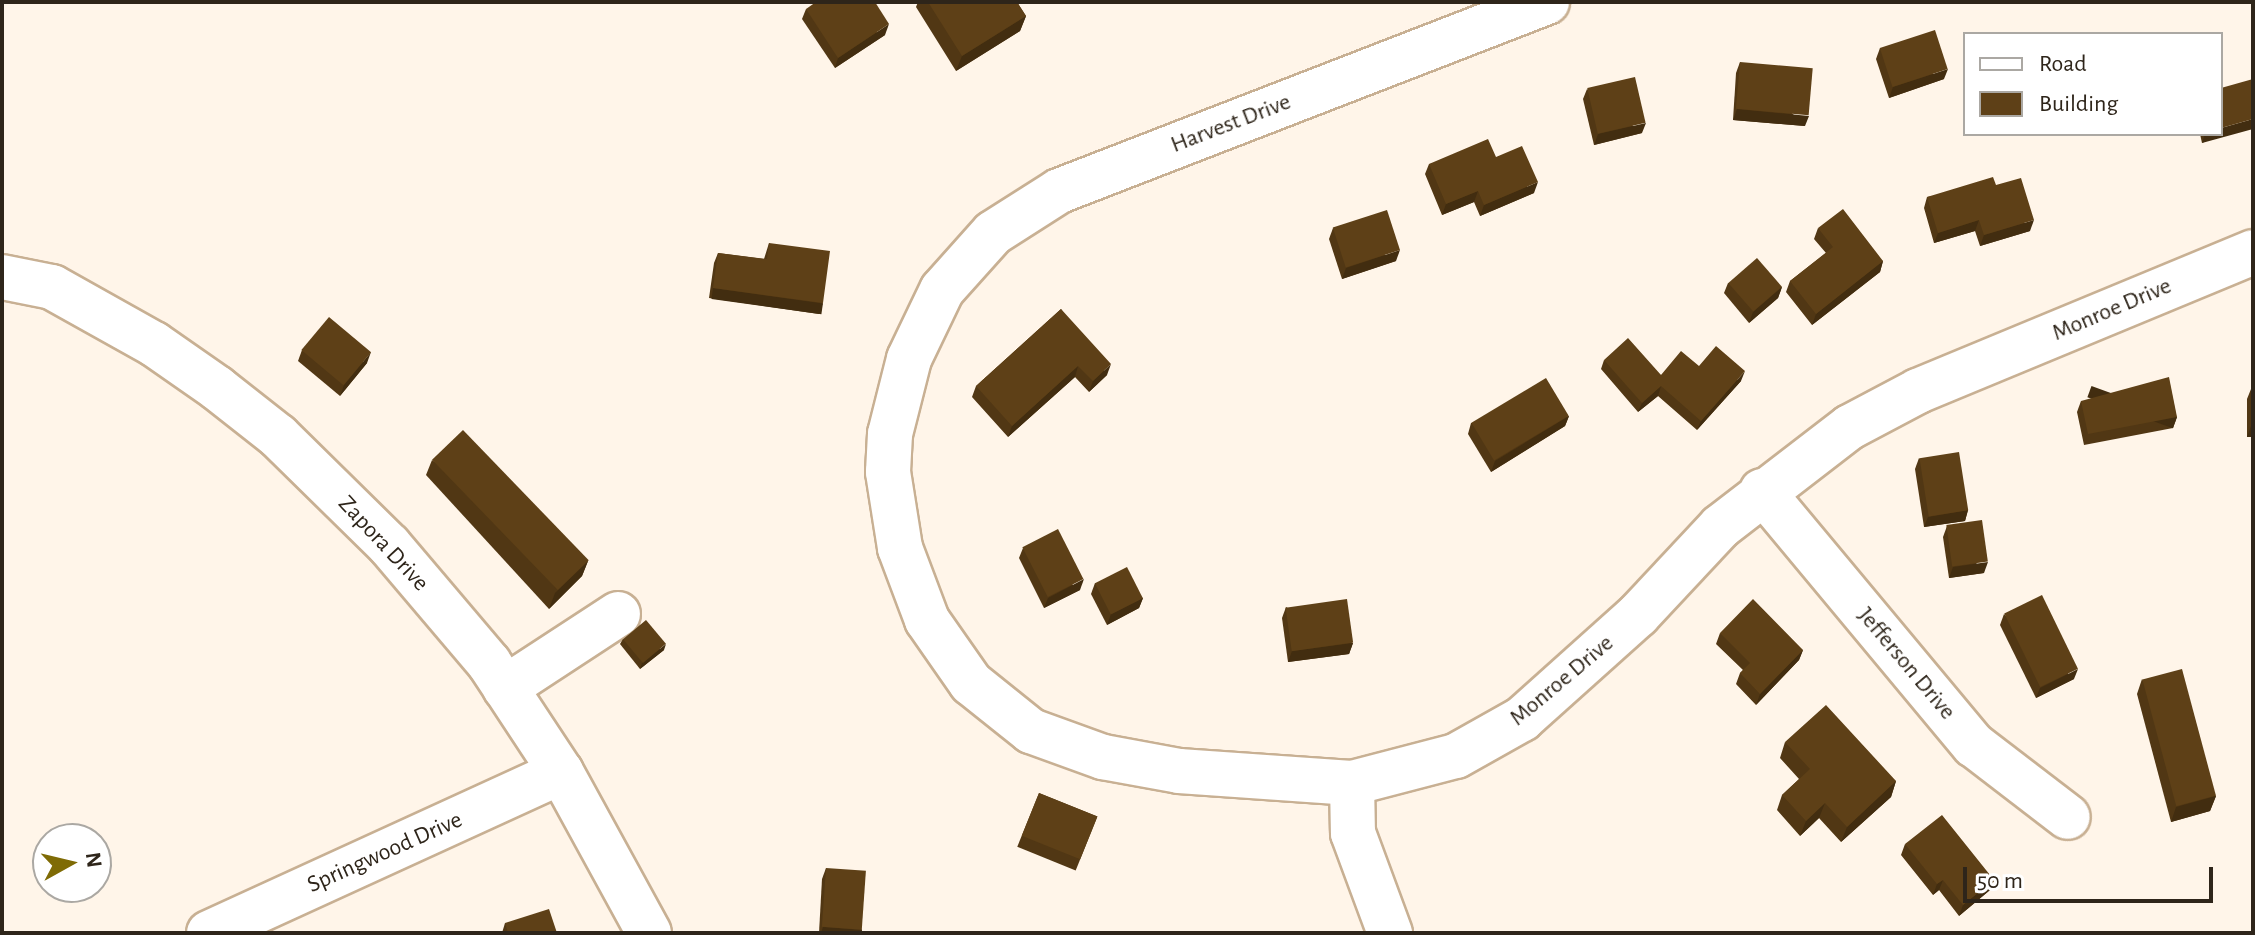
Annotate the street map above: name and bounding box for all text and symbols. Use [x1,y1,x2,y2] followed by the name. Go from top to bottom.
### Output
[1963,32,2223,136] legend
[2039,52,2087,76] text: Road
[1167,88,1295,160] street label: Harvest Drive
[2039,92,2118,116] text: Building
[2048,272,2176,348] street label: Monroe Drive
[332,490,434,598] street label: Zapora Drive
[1851,602,1961,726] street label: Jefferson Drive
[1504,629,1620,733] street label: Monroe Drive
[303,806,467,900] street label: Springwood Drive
[32,823,112,903] north arrow
[82,851,106,869] text: N
[1967,851,2217,901] scale bar
[1977,869,2023,893] text: 50 m

